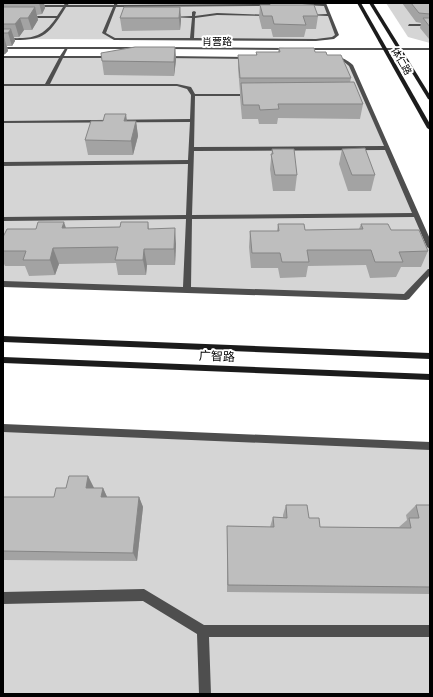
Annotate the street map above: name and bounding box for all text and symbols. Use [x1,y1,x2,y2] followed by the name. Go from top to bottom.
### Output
[202,35,232,47] street label: 肖营路
[389,45,415,77] street label: 体仁路
[199,348,235,364] street label: 广智路

